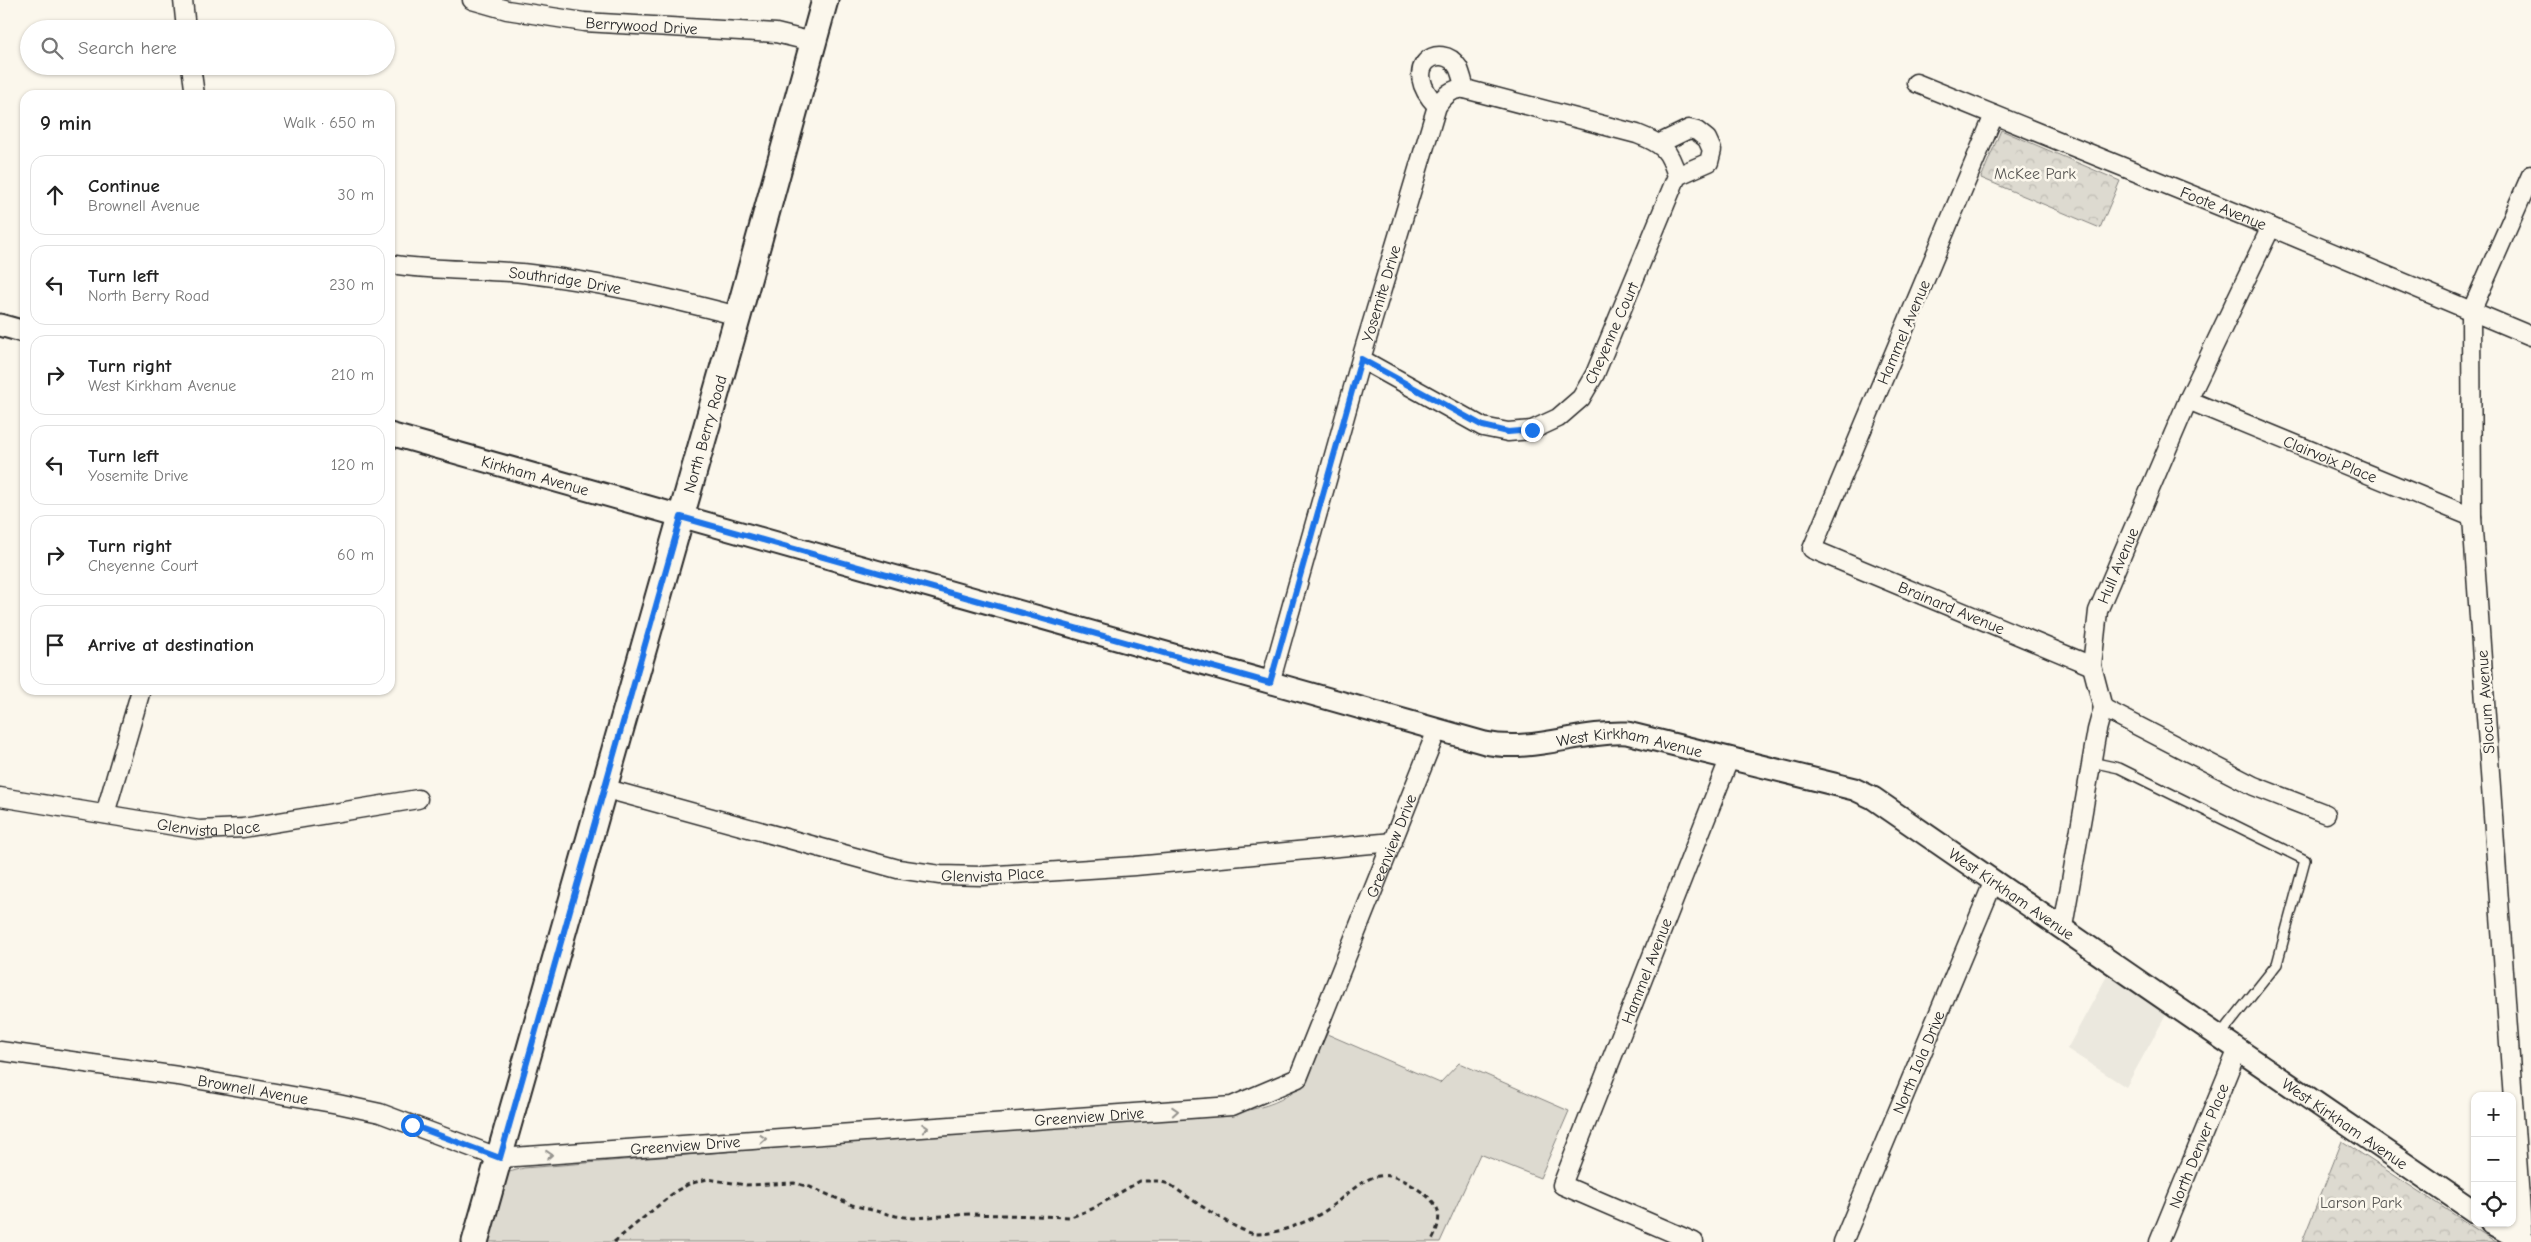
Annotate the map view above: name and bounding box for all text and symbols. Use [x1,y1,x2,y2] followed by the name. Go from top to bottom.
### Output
[585,14,698,38] street label: Berrywood Drive
[20,20,395,75] search box
[38,34,66,62] icon: search
[78,37,177,59] text: Search here
[40,111,92,135] text: 9 min
[284,114,375,132] text: Walk · 650 m
[1994,165,2076,183] park label: McKee Park
[88,175,160,197] text: Continue
[41,181,69,209] icon: ahead
[2178,183,2269,234] street label: Foote Avenue
[338,186,374,204] text: 30 m
[88,197,200,215] text: Brownell Avenue
[1359,243,1405,344] street label: Yosemite Drive
[508,264,623,298] street label: Southridge Drive
[88,265,159,287] text: Turn left
[41,271,69,299] icon: left
[329,276,374,294] text: 230 m
[1874,277,1934,387] street label: Hammel Avenue
[1581,279,1643,387] street label: Cheyenne Court
[88,287,210,305] text: North Berry Road
[88,355,172,377] text: Turn right
[41,361,69,389] icon: right
[331,366,374,384] text: 210 m
[680,373,731,495] street label: North Berry Road
[88,377,236,395] text: West Kirkham Avenue
[1521,419,1544,442] route end
[2281,432,2379,487] street label: Clairvoix Place
[88,445,159,467] text: Turn left
[41,451,69,479] icon: left
[479,452,591,500] street label: Kirkham Avenue
[331,456,374,474] text: 120 m
[88,467,188,485] text: Yosemite Drive
[2094,525,2143,607] street label: Hull Avenue
[88,535,172,557] text: Turn right
[41,541,69,569] icon: right
[337,546,374,564] text: 60 m
[88,557,198,575] text: Cheyenne Court
[1895,578,2007,638] street label: Brainard Avenue
[41,631,69,659] icon: arrive
[88,634,254,656] text: Arrive at destination
[2473,649,2499,754] street label: Slocum Avenue
[1555,725,1704,761] street label: West Kirkham Avenue
[1363,792,1421,901] street label: Greenview Drive
[156,815,261,840] street label: Glenvista Place
[1945,845,2077,944] street label: West Kirkham Avenue
[941,864,1045,886] street label: Glenvista Place
[1618,916,1676,1026] street label: Hammel Avenue
[1890,1008,1949,1117] street label: North Iola Drive
[196,1072,310,1109] street label: Brownell Avenue
[2278,1075,2411,1174] street label: West Kirkham Avenue
[2166,1081,2233,1211] street label: North Denver Place
[2471,1092,2516,1227] map controls
[2471,1092,2516,1137] button: +
[1034,1104,1145,1130] street label: Greenview Drive
[1171,1105,1179,1116] one-way arrow
[401,1114,424,1137] route start
[921,1123,929,1134] one-way arrow
[630,1133,741,1159] street label: Greenview Drive
[759,1134,767,1145] one-way arrow
[2471,1137,2516,1182] button: −
[545,1149,553,1160] one-way arrow
[2471,1182,2516,1227] button: locate
[2320,1194,2402,1212] park label: Larson Park

